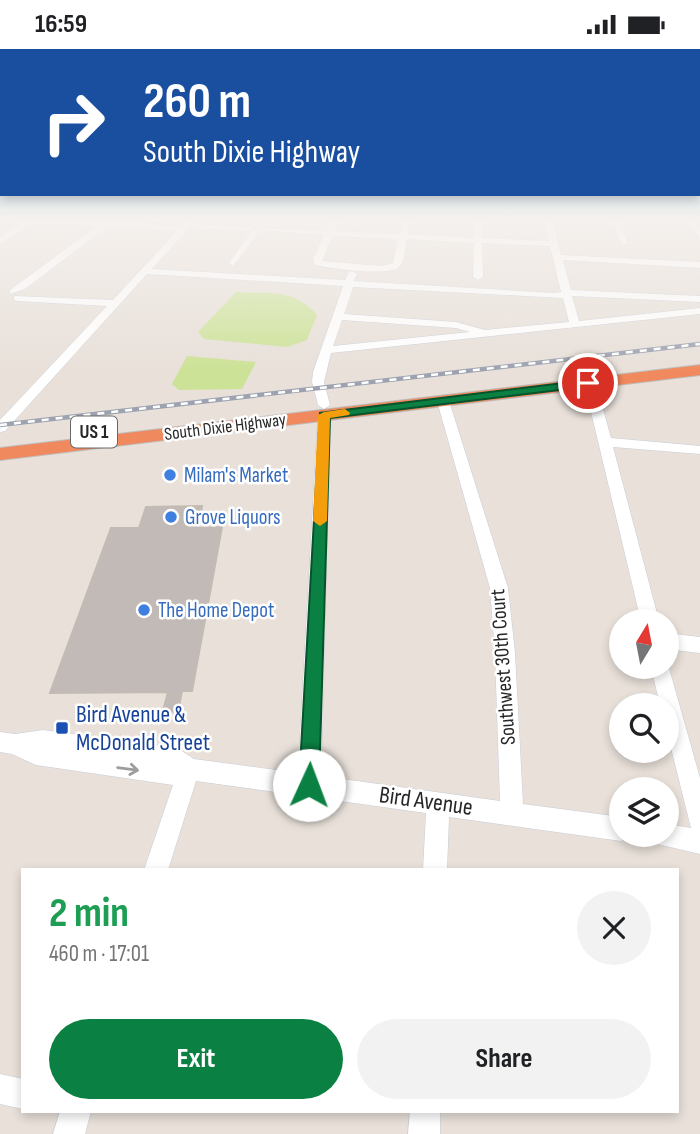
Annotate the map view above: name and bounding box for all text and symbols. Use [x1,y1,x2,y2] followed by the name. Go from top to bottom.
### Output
[35,9,87,40] text: 16:59
[143,73,251,132] text: 260 m
[28,77,119,168] icon: right
[143,133,360,172] text: South Dixie Highway
[558,353,618,413] pin
[569,364,607,402] icon: arrive
[163,409,287,445] street label: South Dixie Highway
[71,417,117,447] road number: US 1
[184,463,288,488] place label: Milam's Market
[162,467,178,483] marker: Milam's Market
[185,505,281,530] place label: Grove Liquors
[163,509,179,525] marker: Grove Liquors
[485,588,521,746] street label: Southwest 30th Court
[158,598,274,623] place label: The Home Depot
[136,602,152,618] marker: The Home Depot
[609,609,679,679] north arrow
[609,609,679,847] map controls
[609,693,679,763] button: search
[76,700,210,757] place label: Bird Avenue & McDonald Street
[54,720,70,736] marker: Bird Avenue & McDonald Street
[272,748,346,822] position arrow
[116,763,139,776] one-way arrow
[609,777,679,847] button: layers
[377,780,475,822] street label: Bird Avenue
[49,888,129,939] text: 2 min
[577,891,651,965] button: close
[49,940,149,968] text: 460 m · 17:01
[49,1019,343,1099] button: Exit
[357,1019,651,1099] button: Share

